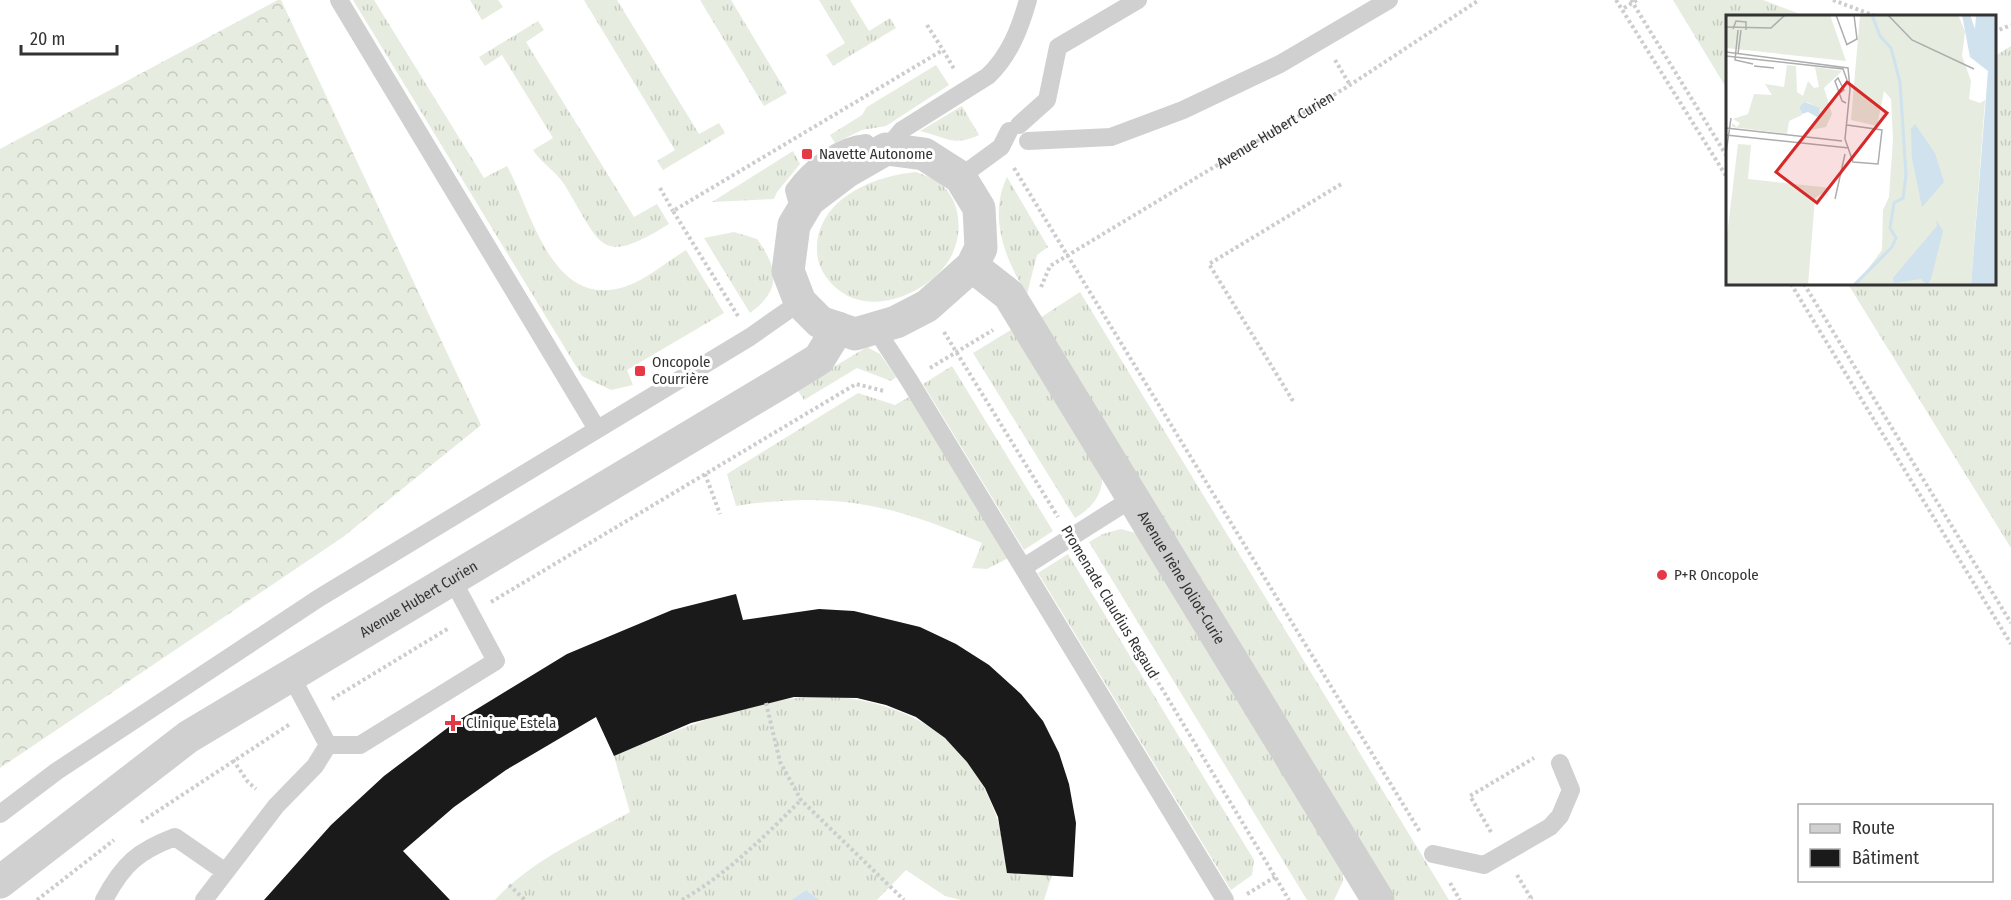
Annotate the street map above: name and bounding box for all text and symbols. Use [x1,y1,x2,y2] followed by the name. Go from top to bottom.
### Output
[1726,15,1996,285] inset map
[21,18,117,56] scale bar
[30,28,65,50] text: 20 m
[1213,88,1337,172] street label: Avenue Hubert Curien
[819,145,933,163] place label: Navette Autonome
[800,147,814,161] marker: Navette Autonome
[652,353,711,388] place label: Oncopole Courrière
[633,364,647,378] marker: Oncopole Courrière
[1134,508,1229,648] street label: Avenue Irène Joliot-Curie
[1057,522,1163,682] street label: Promenade Claudius Regaud
[356,557,481,641] street label: Avenue Hubert Curien
[1674,566,1759,584] place label: P+R Oncopole
[1655,568,1669,582] marker: P+R Oncopole
[444,714,462,732] marker: Clinique Estela
[466,714,556,732] place label: Clinique Estela
[1798,804,1993,882] legend
[1852,817,1895,839] text: Route
[1852,847,1919,869] text: Bâtiment

